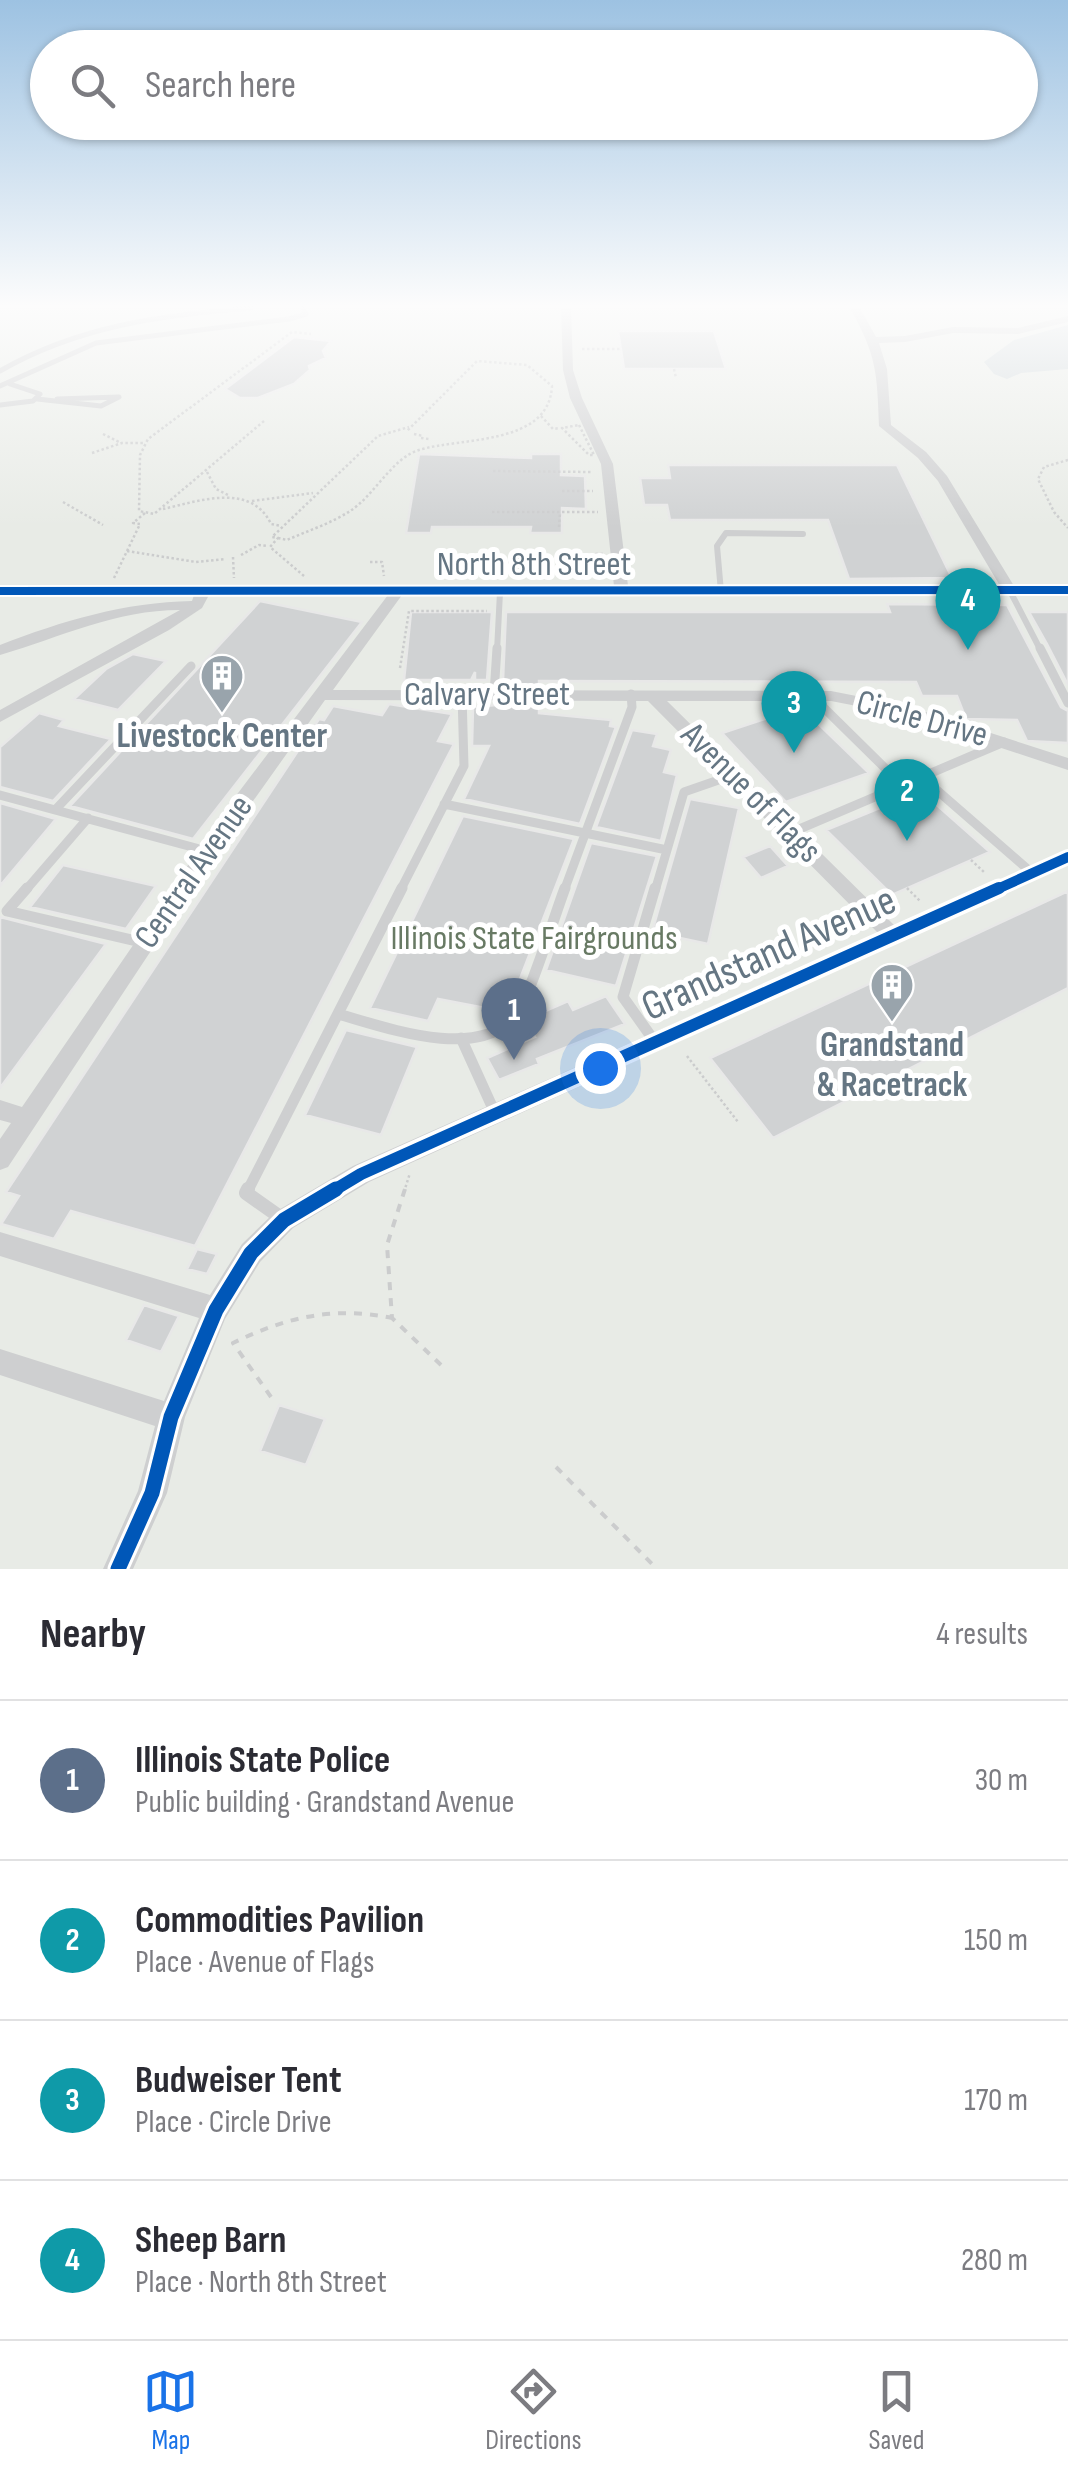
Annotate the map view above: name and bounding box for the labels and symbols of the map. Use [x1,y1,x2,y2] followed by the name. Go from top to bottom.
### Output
[437,543,631,586] street label: North 8th Street
[936,568,1000,650] pin: 4
[199,653,245,714] building icon: Livestock Center
[762,670,826,753] pin: 3
[404,673,570,716] street label: Calvary Street
[852,681,992,757] street label: Circle Drive
[671,713,830,872] street label: Avenue of Flags
[117,715,328,758] place label: Livestock Center
[874,758,940,841] pin: 2
[126,787,262,957] street label: Central Avenue
[634,875,904,1033] street label: Grandstand Avenue
[391,917,677,960] park label: Illinois State Fairgrounds
[869,962,915,1023] building icon: Grandstand & Racetrack
[482,978,546,1060] pin: 1
[817,1024,967,1107] place label: Grandstand & Racetrack
[575,1043,626,1094] your location

